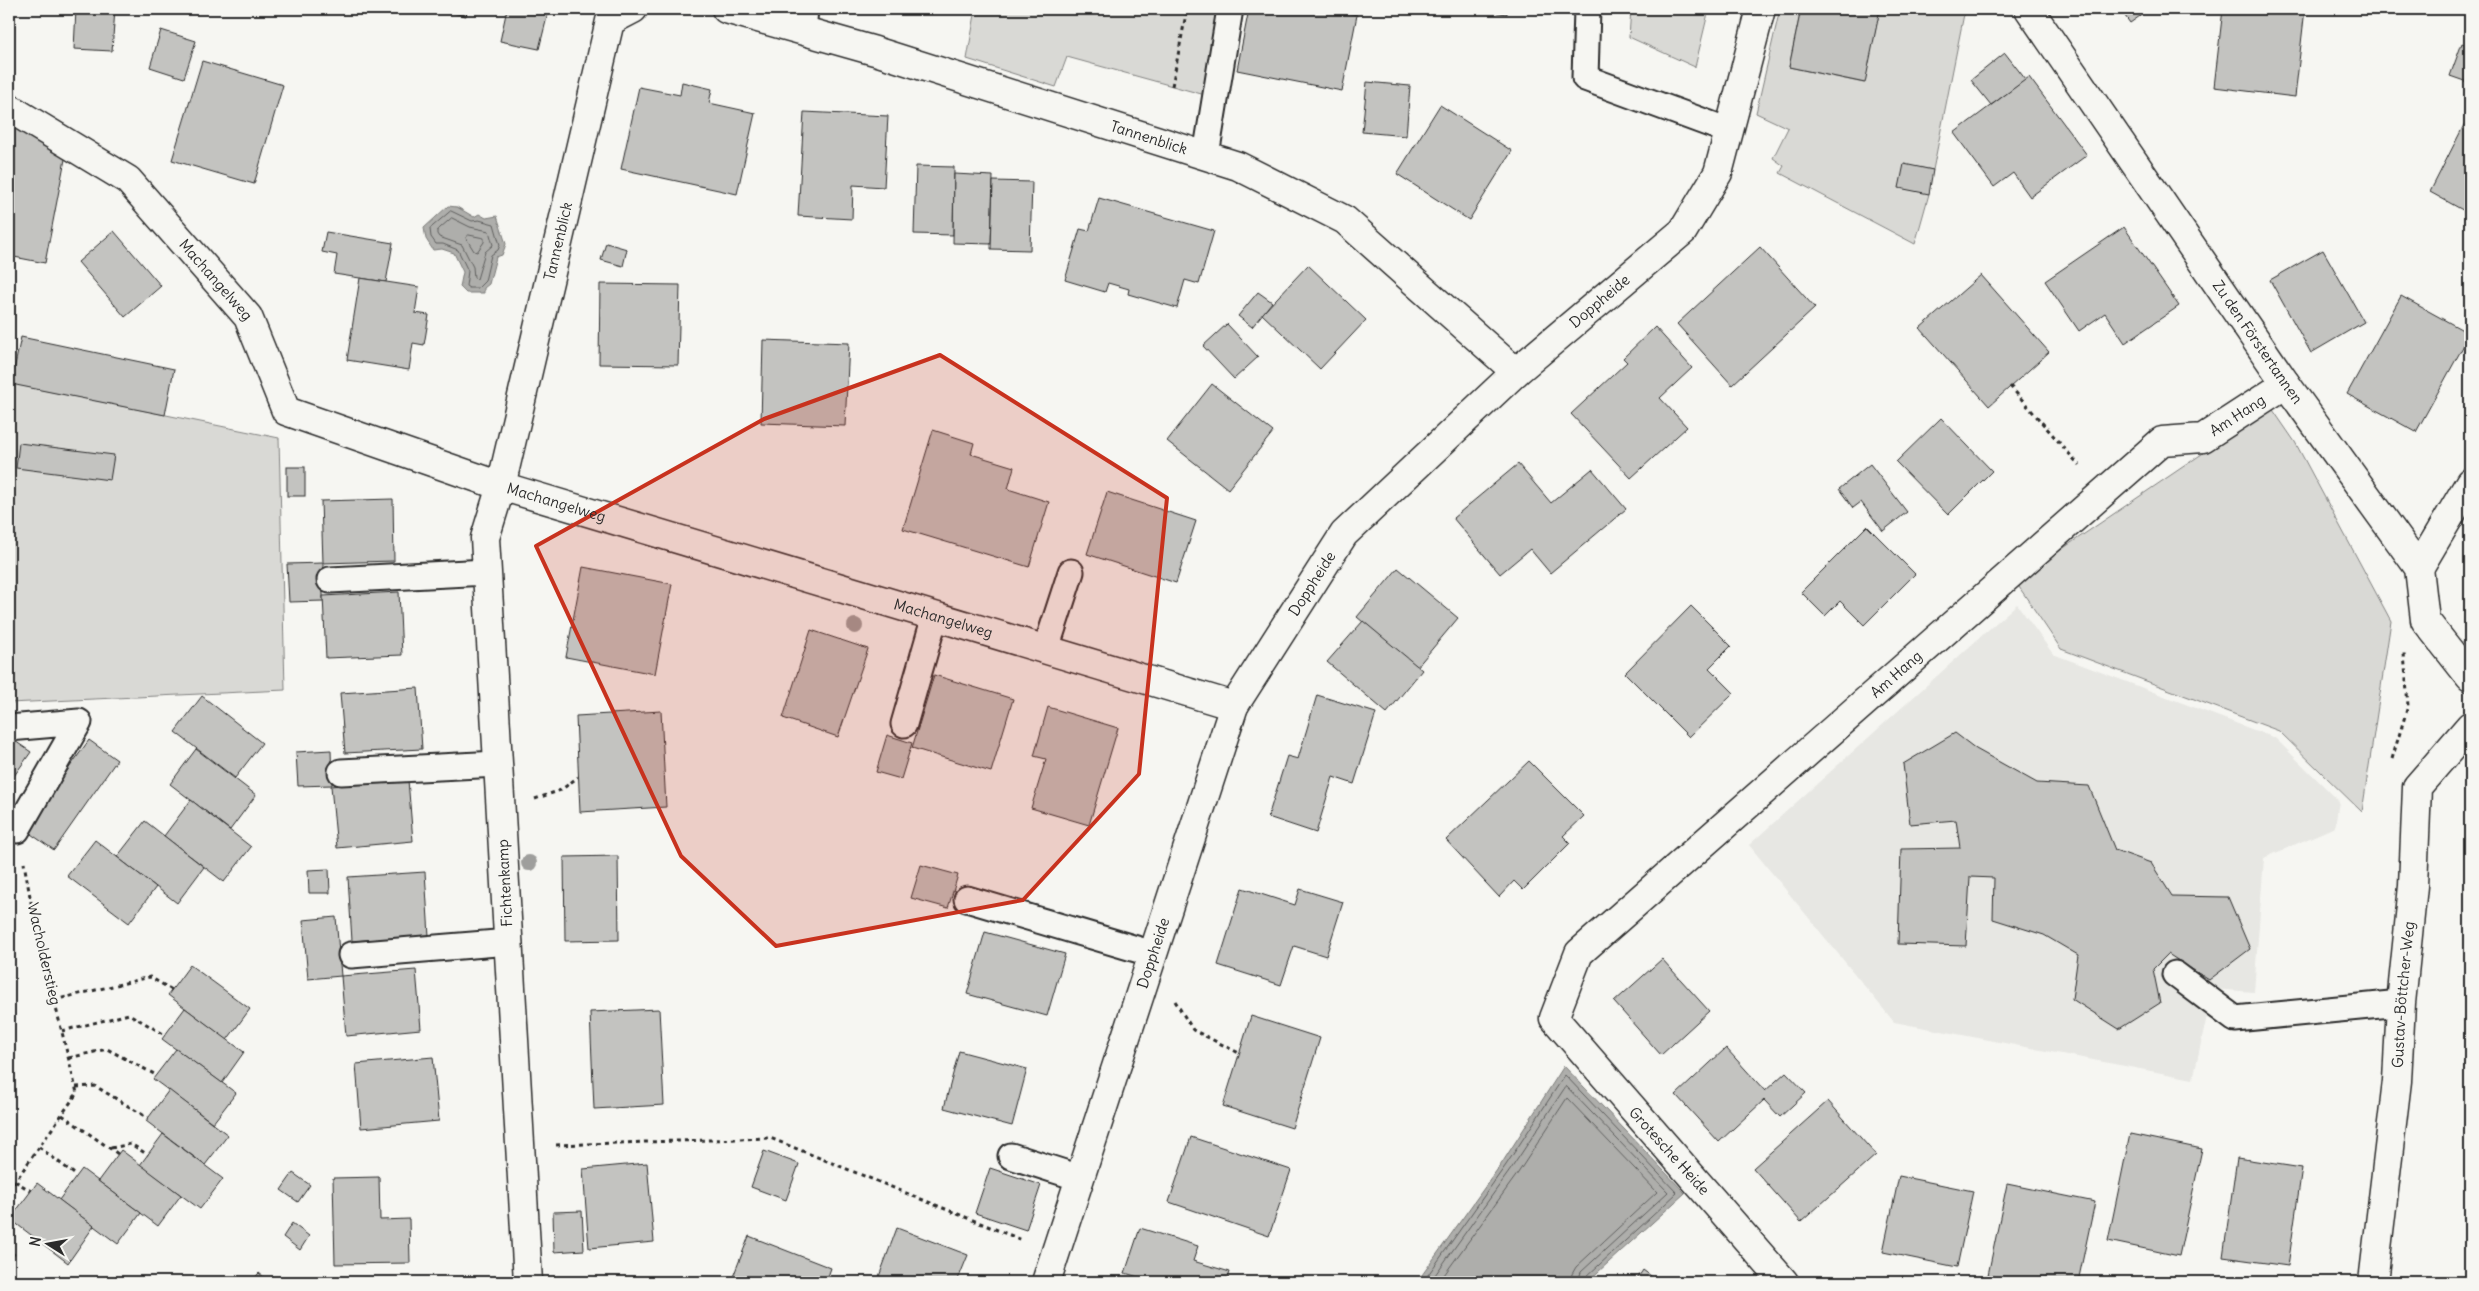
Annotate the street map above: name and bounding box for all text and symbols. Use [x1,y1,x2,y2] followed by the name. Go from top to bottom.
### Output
[1108,116,1190,158] street label: Tannenblick
[540,200,576,282] street label: Tannenblick
[175,235,257,324] street label: Machangelweg
[1565,270,1634,332] street label: Doppheide
[2209,276,2307,408] street label: Zu den Förstertannen
[2206,390,2269,440] street label: Am Hang
[505,478,608,526] street label: Machangelweg
[1284,548,1339,619] street label: Doppheide
[892,594,995,642] street label: Machangelweg
[1866,646,1926,702] street label: Am Hang
[493,839,516,927] street label: Fichtenkamp
[23,901,65,1007] street label: Wacholderstieg
[1132,915,1173,991] street label: Doppheide
[2388,920,2418,1068] street label: Gustav-Böttcher-Weg
[1625,1103,1714,1199] street label: Grotesche Heide
[22,1218,72,1268] north arrow
[25,1235,45,1248] text: N

